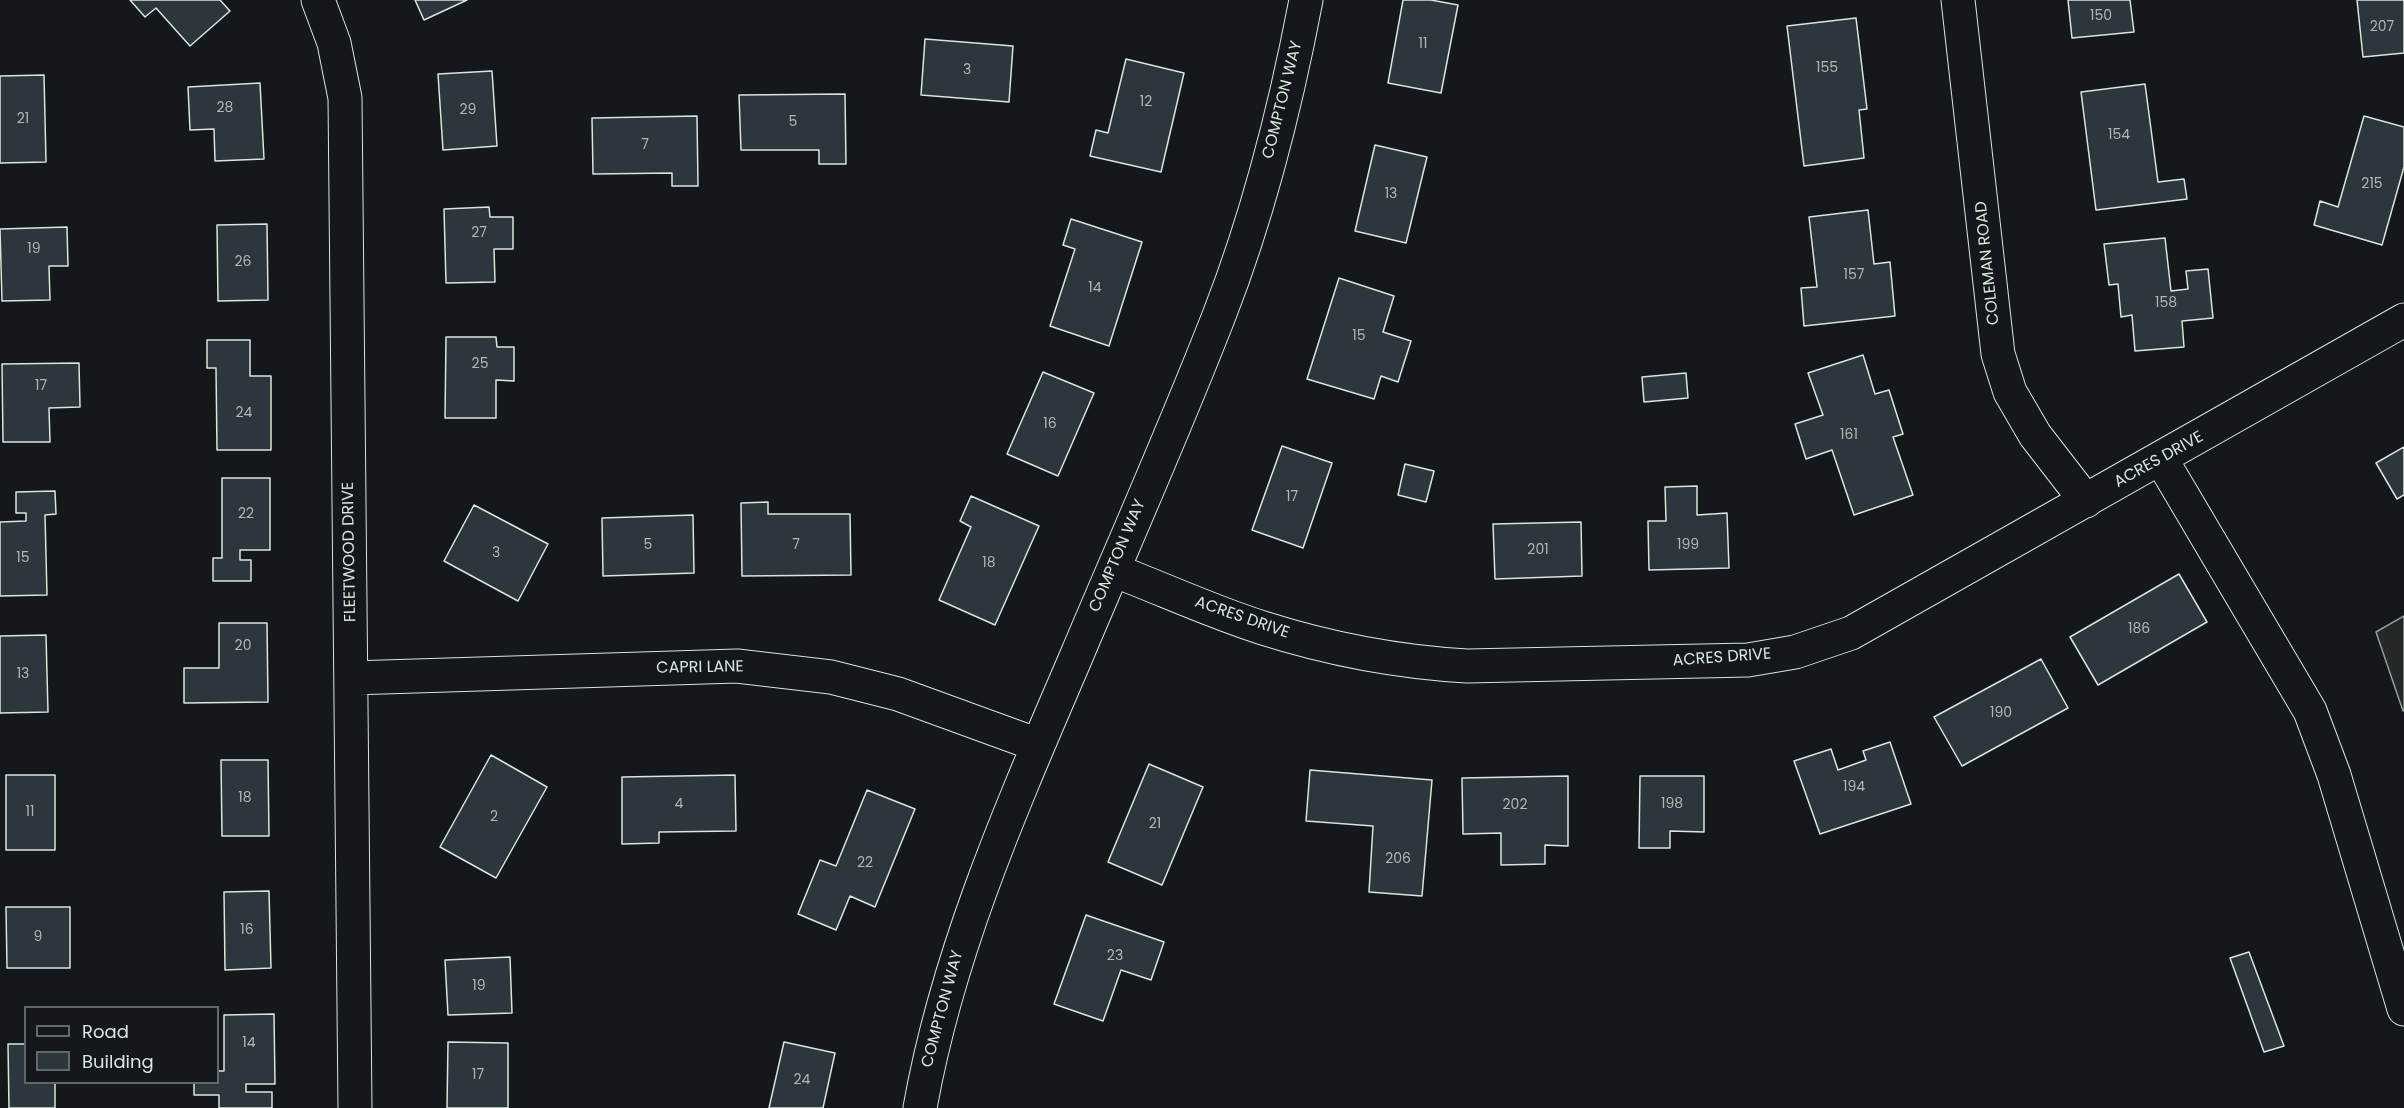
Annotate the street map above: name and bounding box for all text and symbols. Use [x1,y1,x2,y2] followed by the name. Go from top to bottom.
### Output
[2090,8,2112,24] house number: 150
[2370,19,2394,35] house number: 207
[1419,36,1427,52] house number: 11
[1259,39,1307,161] street label: COMPTON WAY
[1816,60,1838,76] house number: 155
[963,62,971,78] house number: 3
[1140,94,1152,110] house number: 12
[217,100,233,116] house number: 28
[460,102,476,118] house number: 29
[17,111,29,127] house number: 21
[789,114,797,130] house number: 5
[2108,127,2130,143] house number: 154
[641,137,649,153] house number: 7
[2361,176,2383,192] house number: 215
[1385,186,1397,202] house number: 13
[1972,200,2004,326] street label: COLEMAN ROAD
[471,225,487,241] house number: 27
[27,241,41,257] house number: 19
[235,254,251,270] house number: 26
[1844,267,1864,283] house number: 157
[1088,280,1102,296] house number: 14
[2155,295,2177,311] house number: 158
[1352,328,1366,344] house number: 15
[472,356,488,372] house number: 25
[35,378,47,394] house number: 17
[236,405,252,421] house number: 24
[1043,416,1057,432] house number: 16
[1840,427,1858,443] house number: 161
[2111,428,2207,492] street label: ACRES DRIVE
[339,482,361,622] street label: FLEETWOOD DRIVE
[1286,489,1298,505] house number: 17
[1086,497,1150,615] street label: COMPTON WAY
[238,506,254,522] house number: 22
[644,537,652,553] house number: 5
[792,537,800,553] house number: 7
[1677,537,1699,553] house number: 199
[1527,542,1549,558] house number: 201
[492,545,500,561] house number: 3
[16,550,30,566] house number: 15
[982,555,996,571] house number: 18
[1192,593,1292,643] street label: ACRES DRIVE
[2128,621,2150,637] house number: 186
[235,638,251,654] house number: 20
[1672,645,1772,671] street label: ACRES DRIVE
[656,658,744,678] street label: CAPRI LANE
[17,666,29,682] house number: 13
[1990,705,2012,721] house number: 190
[1843,779,1865,795] house number: 194
[238,790,252,806] house number: 18
[675,796,683,812] house number: 4
[1661,796,1683,812] house number: 198
[1503,797,1527,813] house number: 202
[26,804,34,820] house number: 11
[490,809,498,825] house number: 2
[1149,816,1161,832] house number: 21
[1385,851,1411,867] house number: 206
[857,855,873,871] house number: 22
[240,922,254,938] house number: 16
[34,929,42,945] house number: 9
[918,948,968,1070] street label: COMPTON WAY
[1107,948,1123,964] house number: 23
[472,978,486,994] house number: 19
[24,1006,219,1084] legend
[82,1019,129,1044] text: Road
[242,1035,256,1051] house number: 14
[82,1049,154,1074] text: Building
[472,1067,484,1083] house number: 17
[794,1072,810,1088] house number: 24

